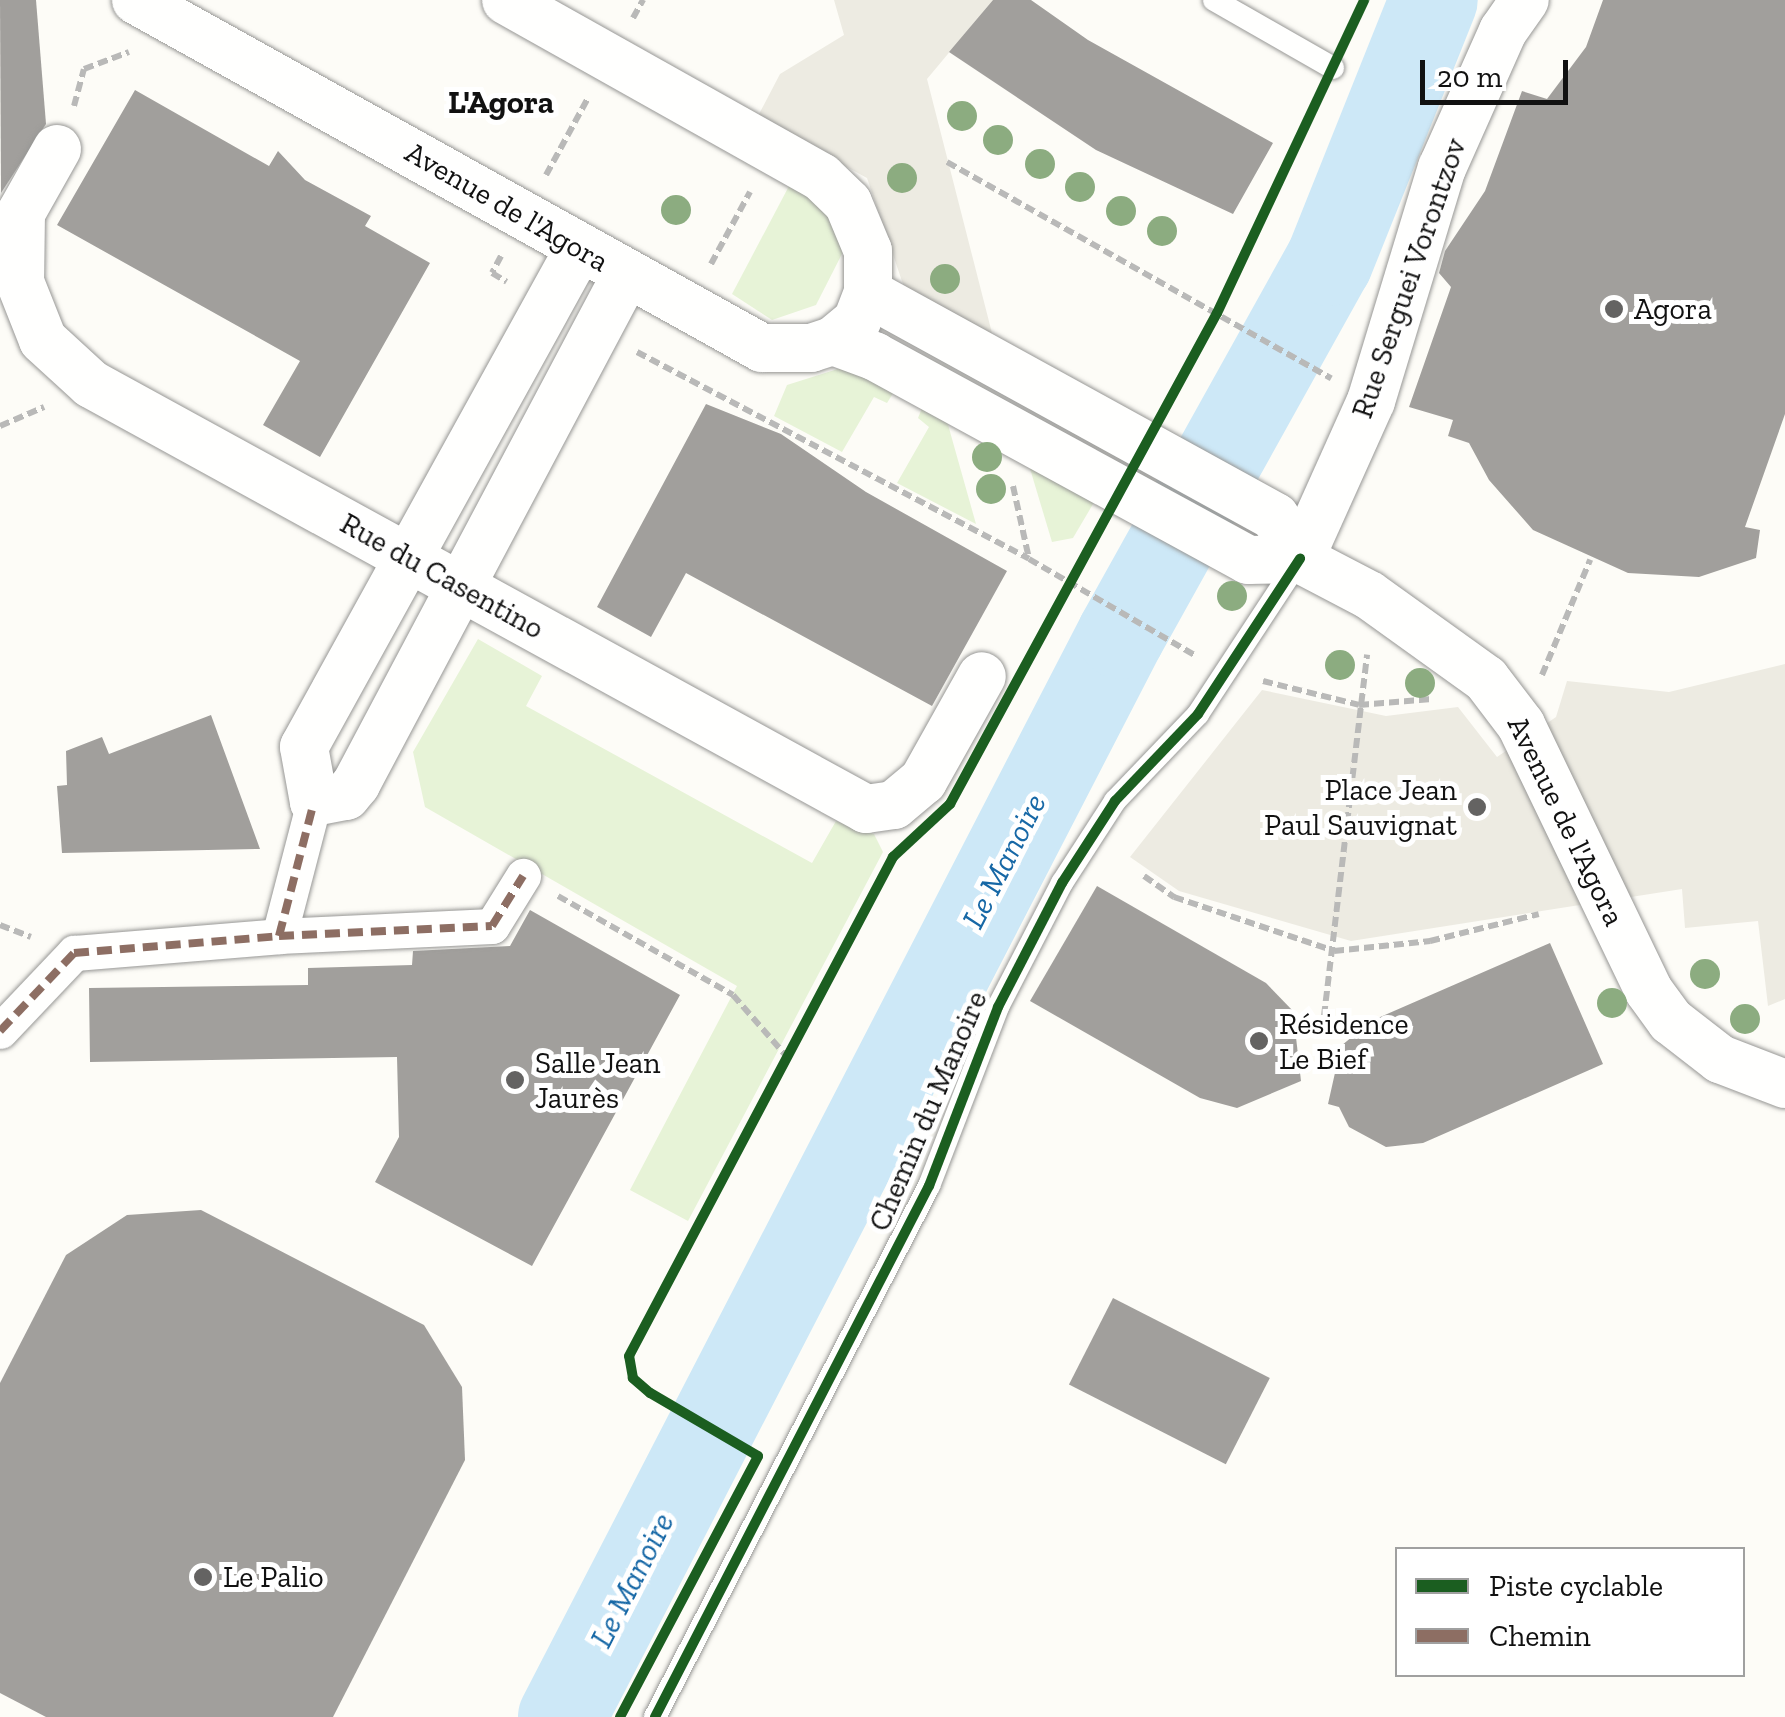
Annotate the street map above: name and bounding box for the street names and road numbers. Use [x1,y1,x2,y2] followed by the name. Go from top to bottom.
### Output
[1344,133,1474,423] street label: Rue Serguei Vorontzov
[399,134,615,280] street label: Avenue de l'Agora
[334,505,550,647] street label: Rue du Casentino
[1500,710,1632,932] street label: Avenue de l'Agora
[861,986,995,1236] street label: Chemin du Manoire

